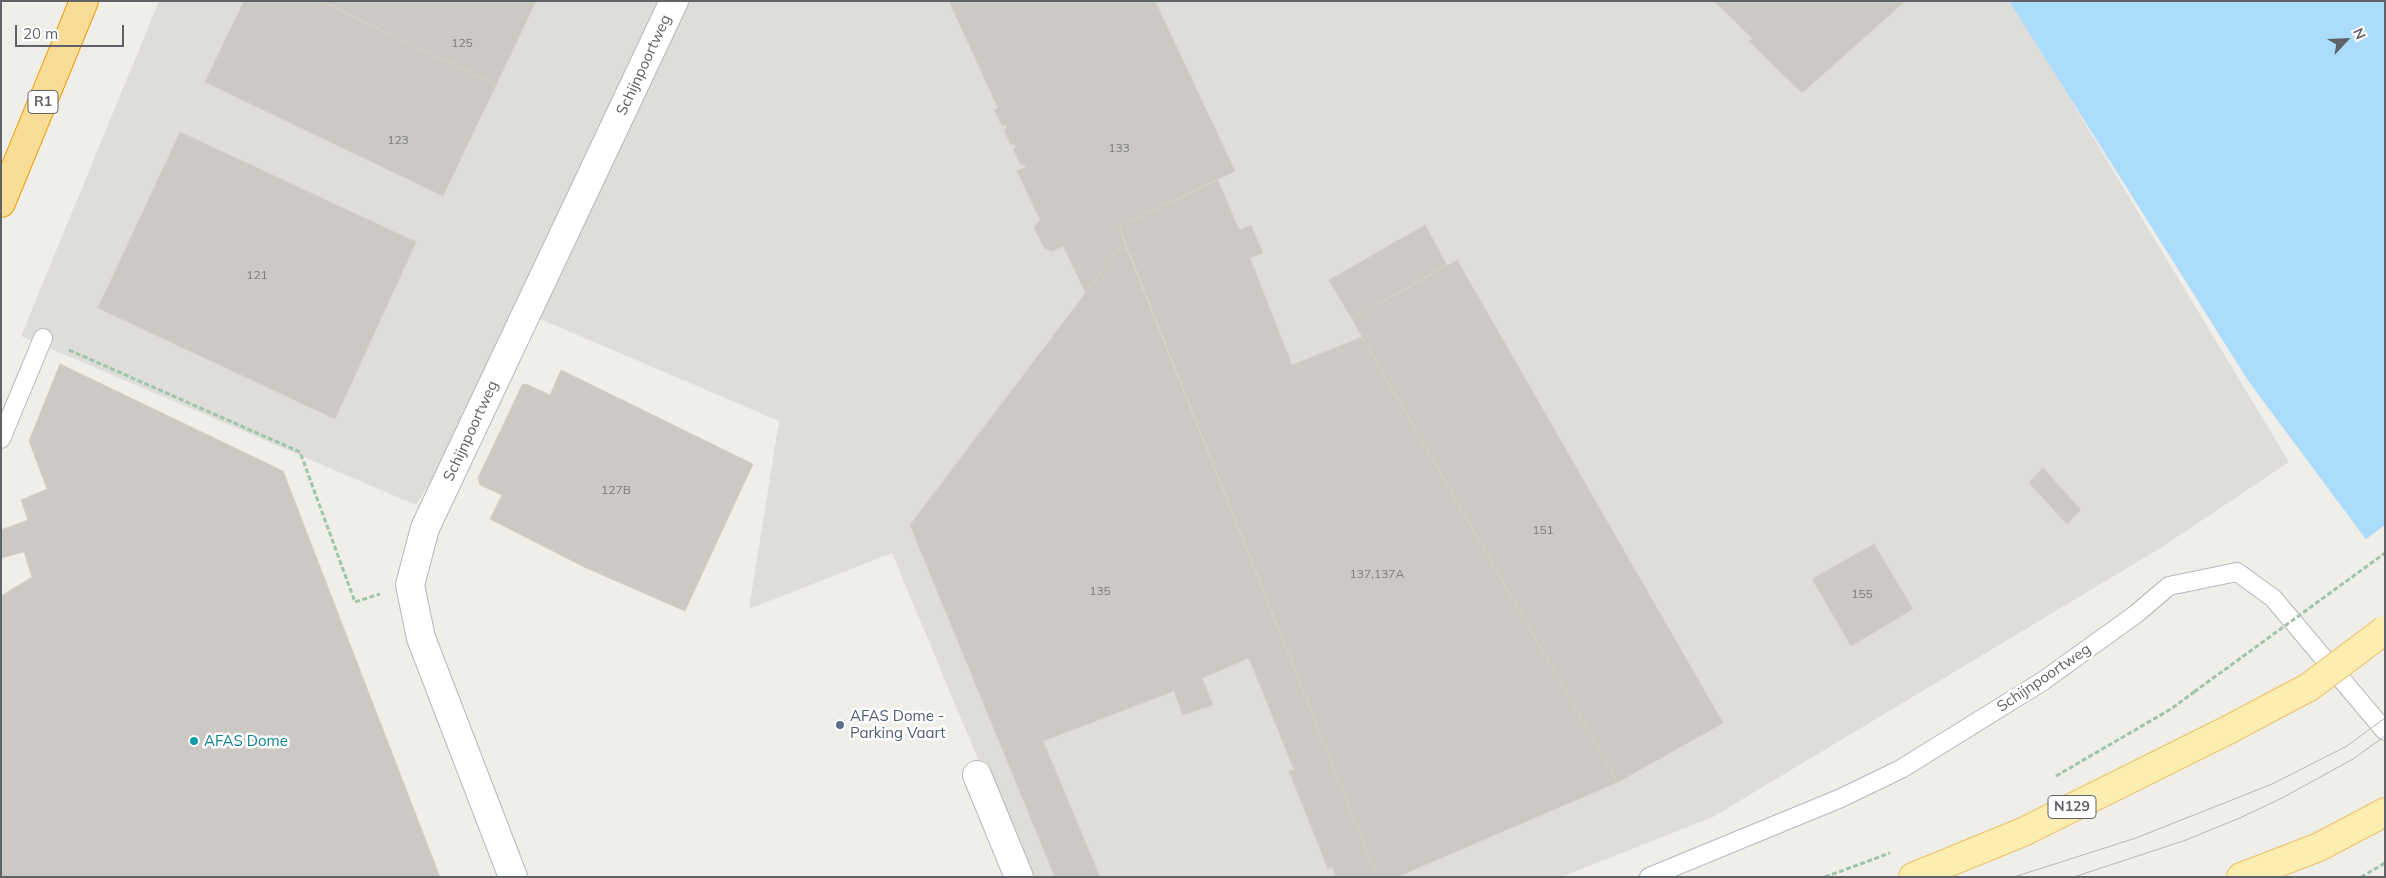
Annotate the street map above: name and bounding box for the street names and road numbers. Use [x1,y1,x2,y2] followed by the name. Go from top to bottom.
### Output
[613,12,675,118] street label: Schijnpoortweg
[28,90,58,114] road number: R1
[440,378,502,484] street label: Schijnpoortweg
[1994,640,2094,716] street label: Schijnpoortweg
[2048,796,2096,819] road number: N129

